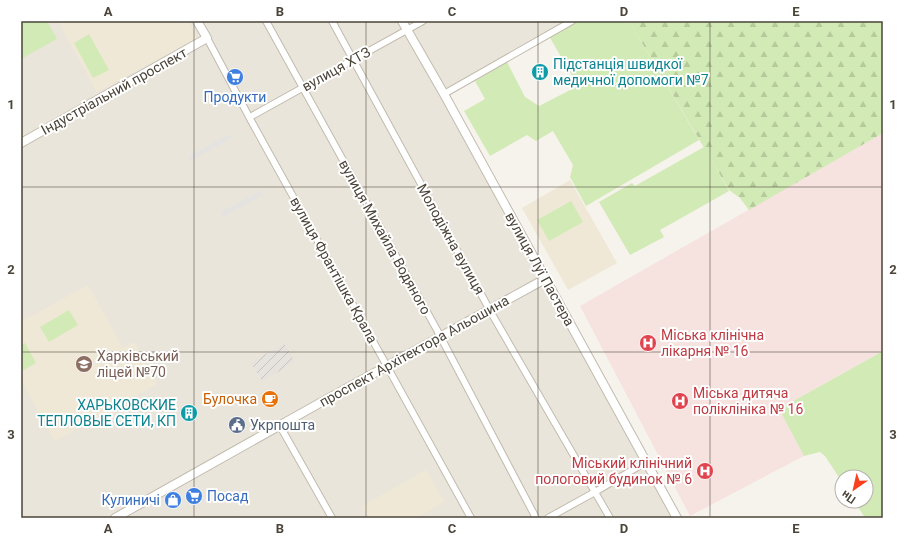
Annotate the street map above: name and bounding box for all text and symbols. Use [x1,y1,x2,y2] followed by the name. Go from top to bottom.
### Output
[104,4,113,19] text: A
[276,4,284,19] text: B
[448,4,457,19] text: C
[620,4,628,19] text: D
[792,4,800,19] text: E
[38,44,190,138] street label: Індустріальний проспект
[299,44,373,94] street label: вулиця ХТЗ
[553,56,709,88] place label: Підстанція швидкої медичної допомоги №7
[530,62,550,82] building icon: Підстанція швидкої медичної допомоги №7
[225,67,245,87] supermarket icon: Продукти
[204,89,266,105] place label: Продукти
[7,97,15,112] text: 1
[889,97,897,112] text: 1
[336,157,434,317] street label: вулиця Михайла Водяного
[414,181,488,297] street label: Молодіжна вулиця
[287,194,381,346] street label: вулиця Франтішка Крала
[502,209,578,329] street label: вулиця Луї Пастера
[7,262,15,277] text: 2
[889,262,897,277] text: 2
[316,292,512,410] street label: проспект Архітектора Альошина
[661,327,764,359] place label: Міська клінічна лікарня № 16
[638,333,658,353] hospital icon: Міська клінічна лікарня № 16
[97,348,179,380] place label: Харківський ліцей №70
[74,354,94,374] school or university icon: Харківський ліцей №70
[693,385,803,417] place label: Міська дитяча поліклініка № 16
[260,389,280,409] cafe icon: Булочка
[203,391,257,407] place label: Булочка
[670,391,690,411] hospital icon: Міська дитяча поліклініка № 16
[37,397,176,429] place label: ХАРЬКОВСКИЕ ТЕПЛОВЫЕ СЕТИ, КП
[179,403,199,423] building icon: ХАРЬКОВСКИЕ ТЕПЛОВЫЕ СЕТИ, КП
[227,415,247,435] public building icon: Укрпошта
[250,417,315,433] place label: Укрпошта
[7,427,15,442] text: 3
[889,427,897,442] text: 3
[535,455,692,487] place label: Міський клінічний пологовий будинок № 6
[695,461,715,481] hospital icon: Міський клінічний пологовий будинок № 6
[834,469,874,509] north arrow
[184,486,204,506] supermarket icon: Посад
[207,488,249,504] place label: Посад
[839,488,858,506] text: Пн
[163,490,183,510] shop icon: Кулиничі
[102,492,160,508] place label: Кулиничі
[104,521,113,536] text: A
[276,521,284,536] text: B
[448,521,457,536] text: C
[620,521,628,536] text: D
[792,521,800,536] text: E

